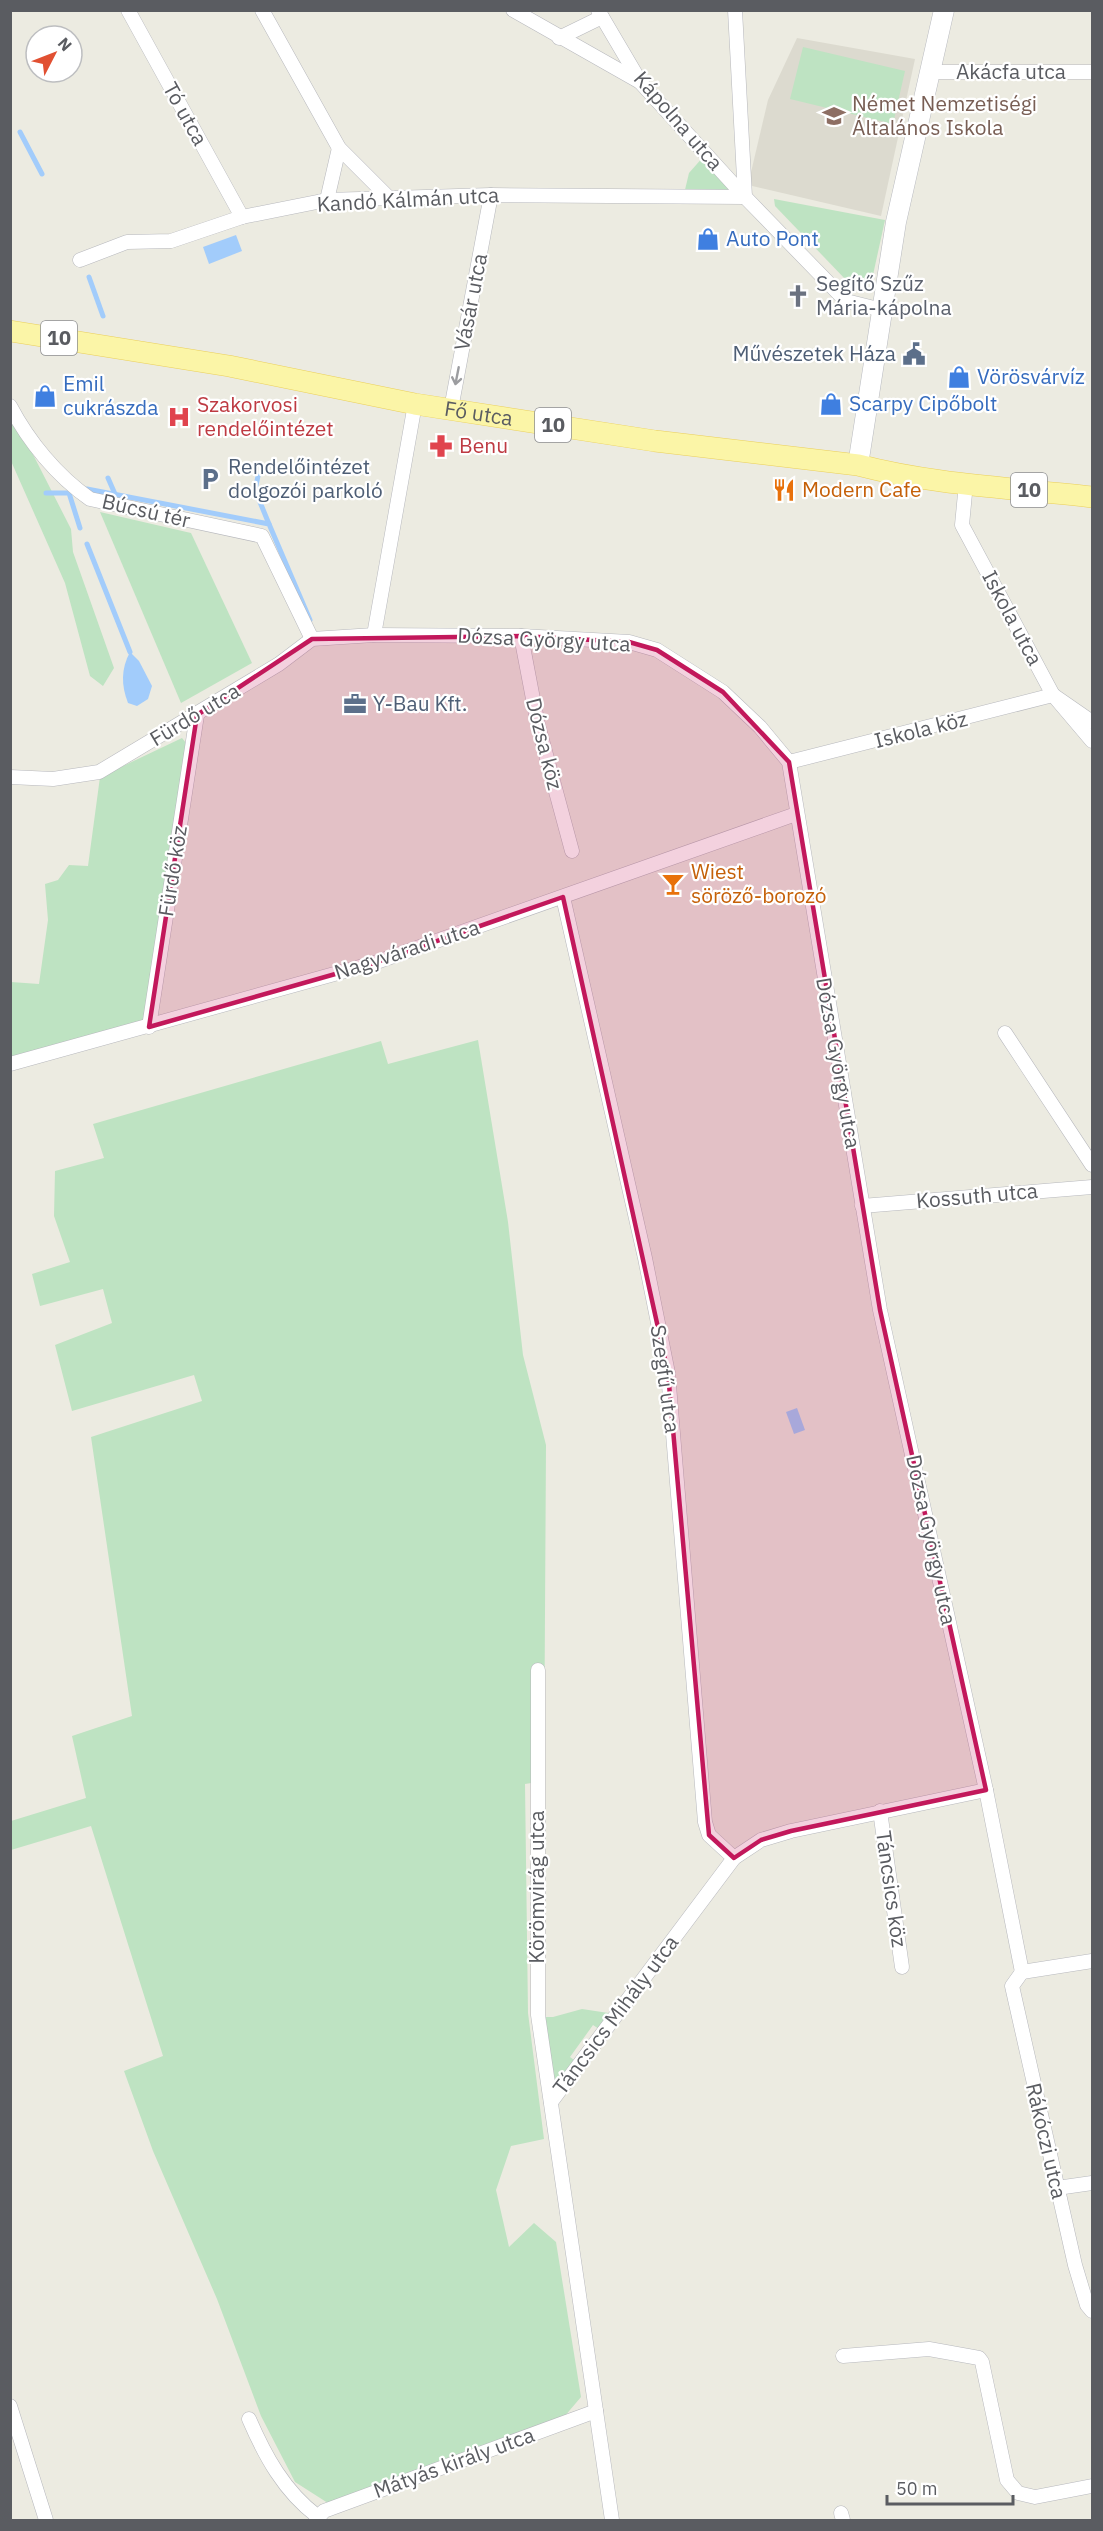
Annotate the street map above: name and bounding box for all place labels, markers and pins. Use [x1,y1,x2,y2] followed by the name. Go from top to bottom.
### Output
[852,89,1037,141] place label: Német Nemzetiségi Általános Iskola
[821,103,847,129] school or university icon: Német Nemzetiségi Általános Iskola
[726,224,819,252] place label: Auto Pont
[695,226,721,252] shop icon: Auto Pont
[816,269,952,321] place label: Segítő Szűz Mária-kápolna
[785,283,811,309] church icon: Segítő Szűz Mária-kápolna
[732,339,896,367] place label: Művészetek Háza
[901,341,927,367] public building icon: Művészetek Háza
[977,362,1085,390] place label: Vörösvárvíz
[946,364,972,390] shop icon: Vörösvárvíz
[63,369,158,421] place label: Emil cukrászda
[32,383,58,409] shop icon: Emil cukrászda
[849,389,997,417] place label: Scarpy Cipőbolt
[197,390,334,442] place label: Szakorvosi rendelőintézet
[818,391,844,417] shop icon: Scarpy Cipőbolt
[166,404,192,430] hospital icon: Szakorvosi rendelőintézet
[459,431,508,459] place label: Benu
[428,433,454,459] pharmacy icon: Benu
[228,452,383,504] place label: Rendelőintézet dolgozói parkoló
[197,466,223,492] parking icon: Rendelőintézet dolgozói parkoló
[802,475,922,503] place label: Modern Cafe
[771,477,797,503] restaurant icon: Modern Cafe
[373,689,467,717] place label: Y-Bau Kft.
[342,691,368,717] office icon: Y-Bau Kft.
[691,857,827,909] place label: Wiest söröző-borozó
[660,871,686,897] bar icon: Wiest söröző-borozó

